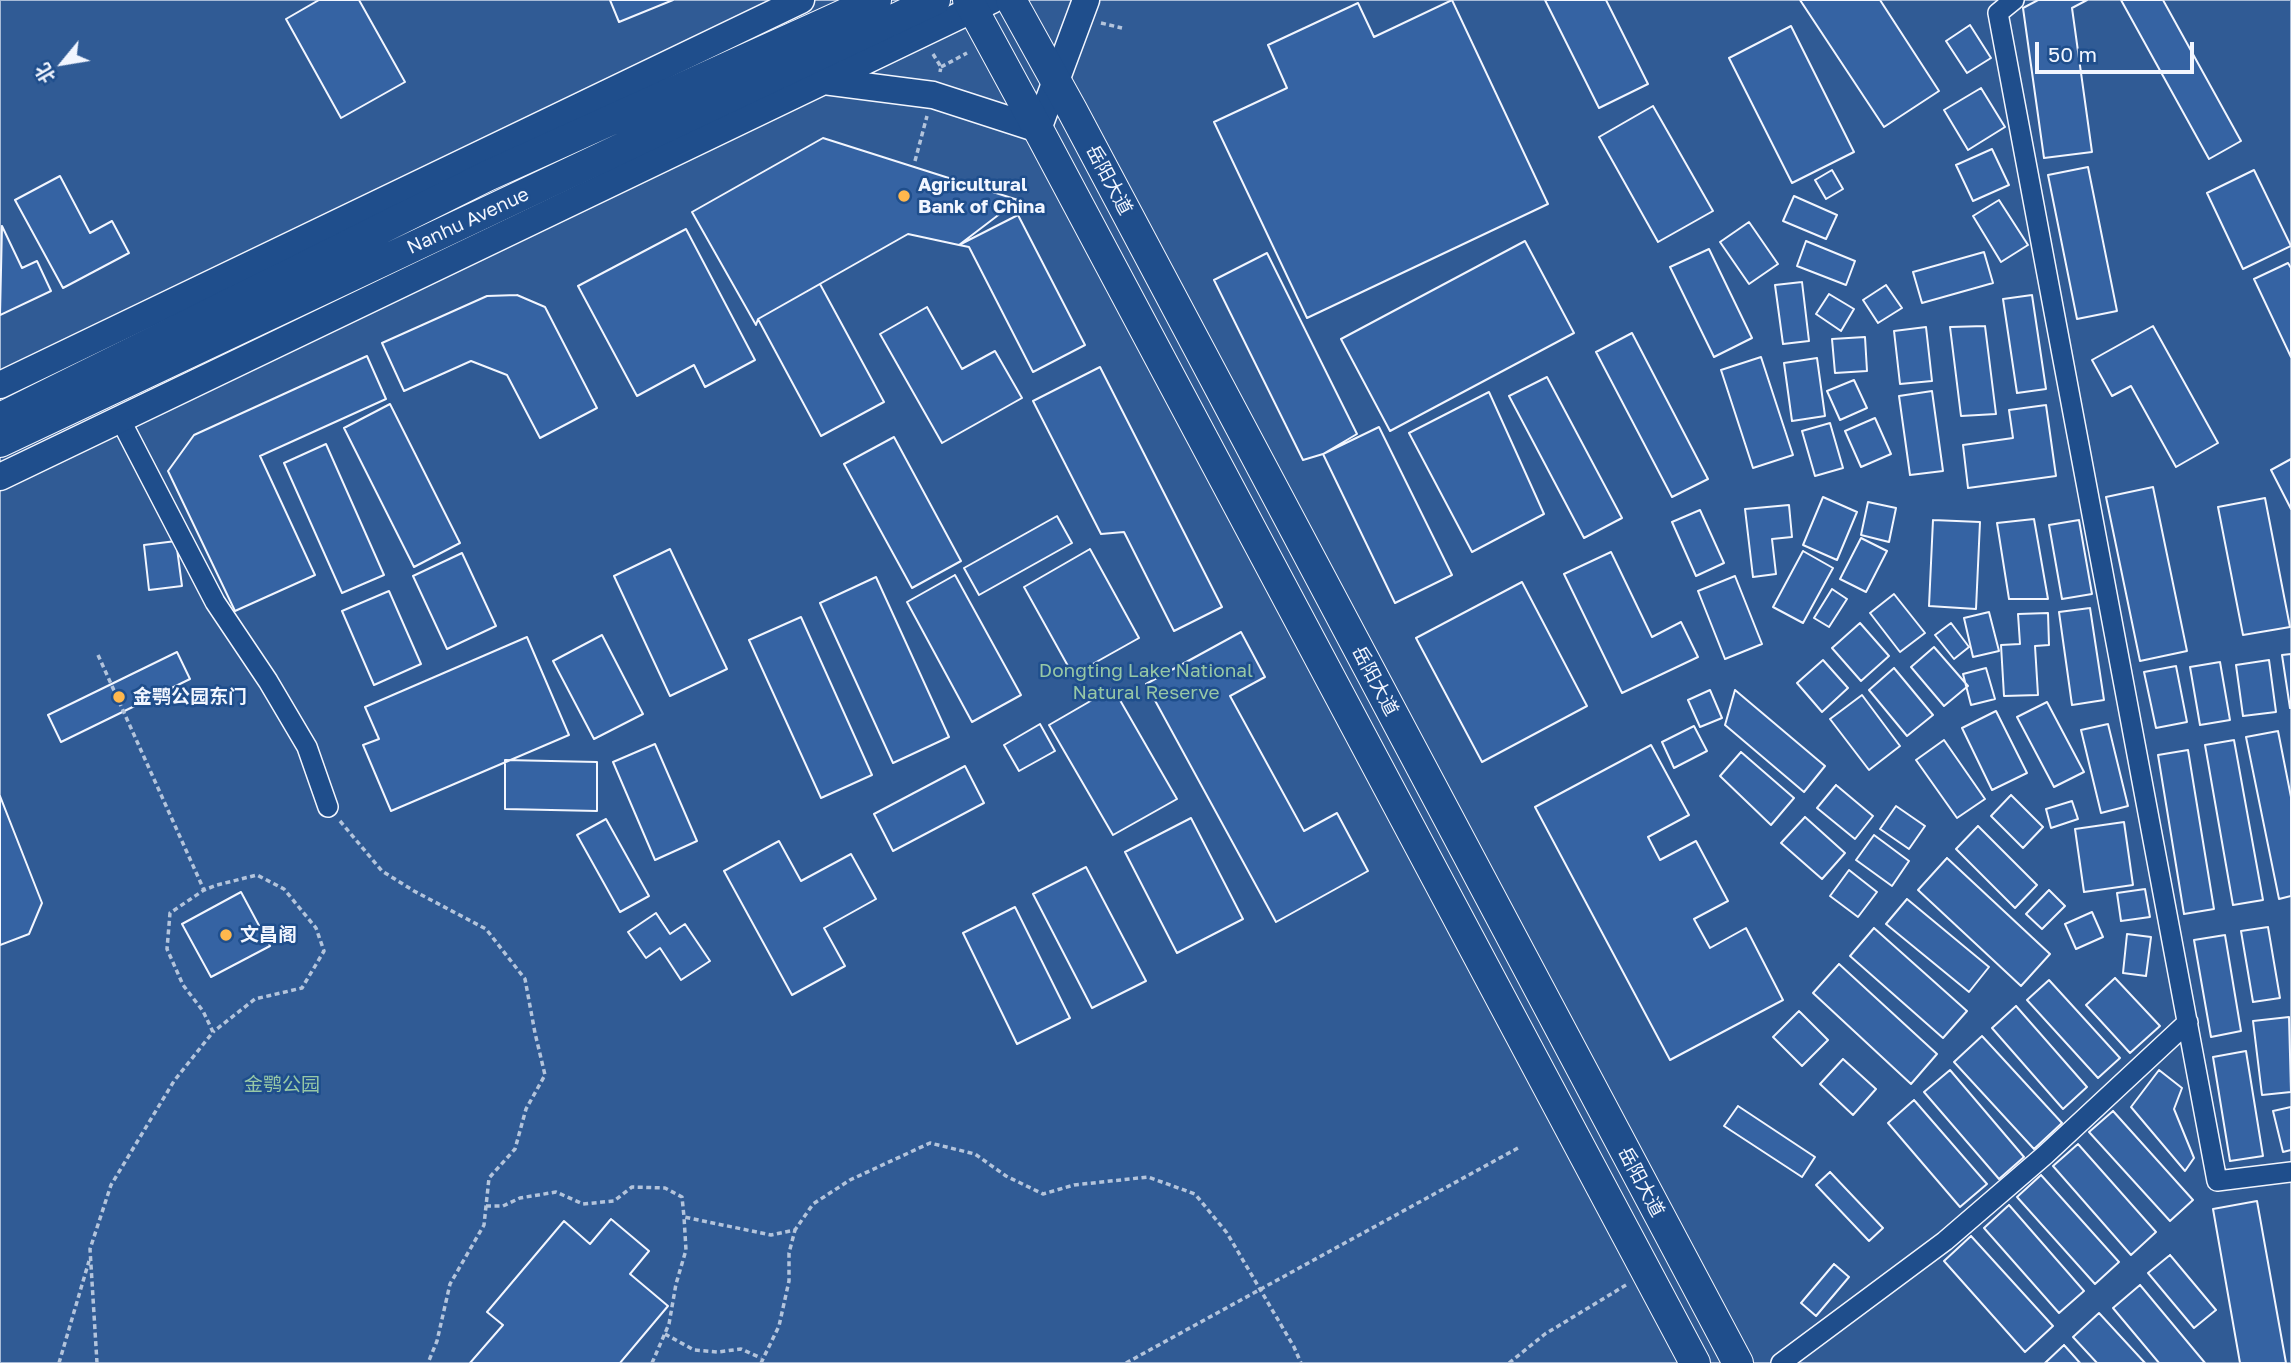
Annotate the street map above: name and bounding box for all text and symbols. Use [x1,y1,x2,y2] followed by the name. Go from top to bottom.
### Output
[28,28,98,98] north arrow
[2039,28,2198,72] scale bar
[2048,41,2097,67] text: 50 m
[30,60,59,88] text: 北
[1081,141,1137,219] street label: 岳阳大道
[918,174,1045,218] place label: Agricultural Bank of China
[403,183,533,259] street label: Nanhu Avenue
[896,188,912,204] marker: Agricultural Bank of China
[1347,642,1403,720] street label: 岳阳大道
[1039,660,1253,704] park label: Dongting Lake National Natural Reserve
[133,686,247,708] place label: 金鹗公园东门
[111,689,127,705] marker: 金鹗公园东门
[240,924,297,946] place label: 文昌阁
[218,927,234,943] marker: 文昌阁
[244,1074,320,1096] park label: 金鹗公园
[1613,1143,1669,1221] street label: 岳阳大道

